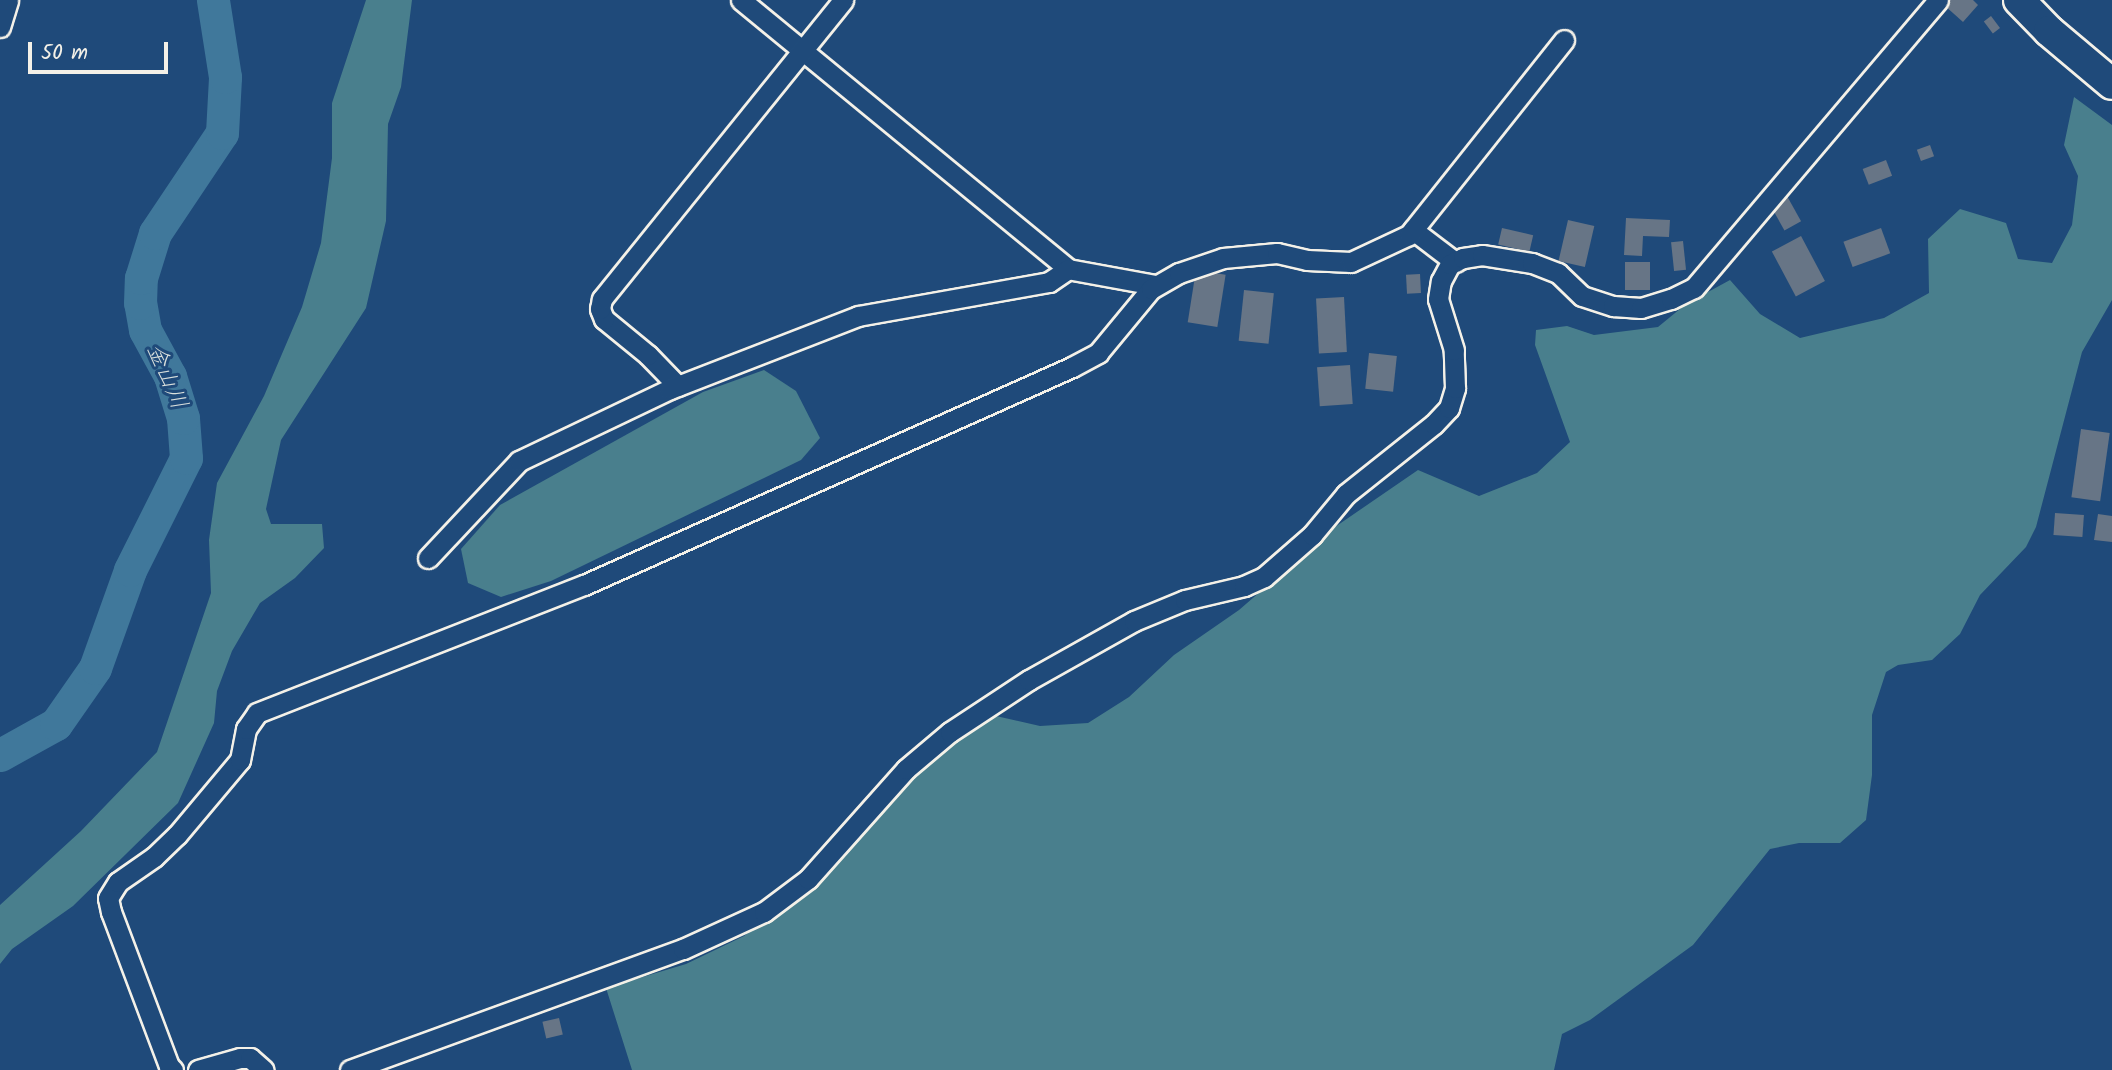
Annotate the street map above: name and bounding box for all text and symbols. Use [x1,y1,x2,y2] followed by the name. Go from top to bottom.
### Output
[32,28,172,72] scale bar
[41,37,88,70] text: 50 m
[140,340,192,414] water label: 金山川

